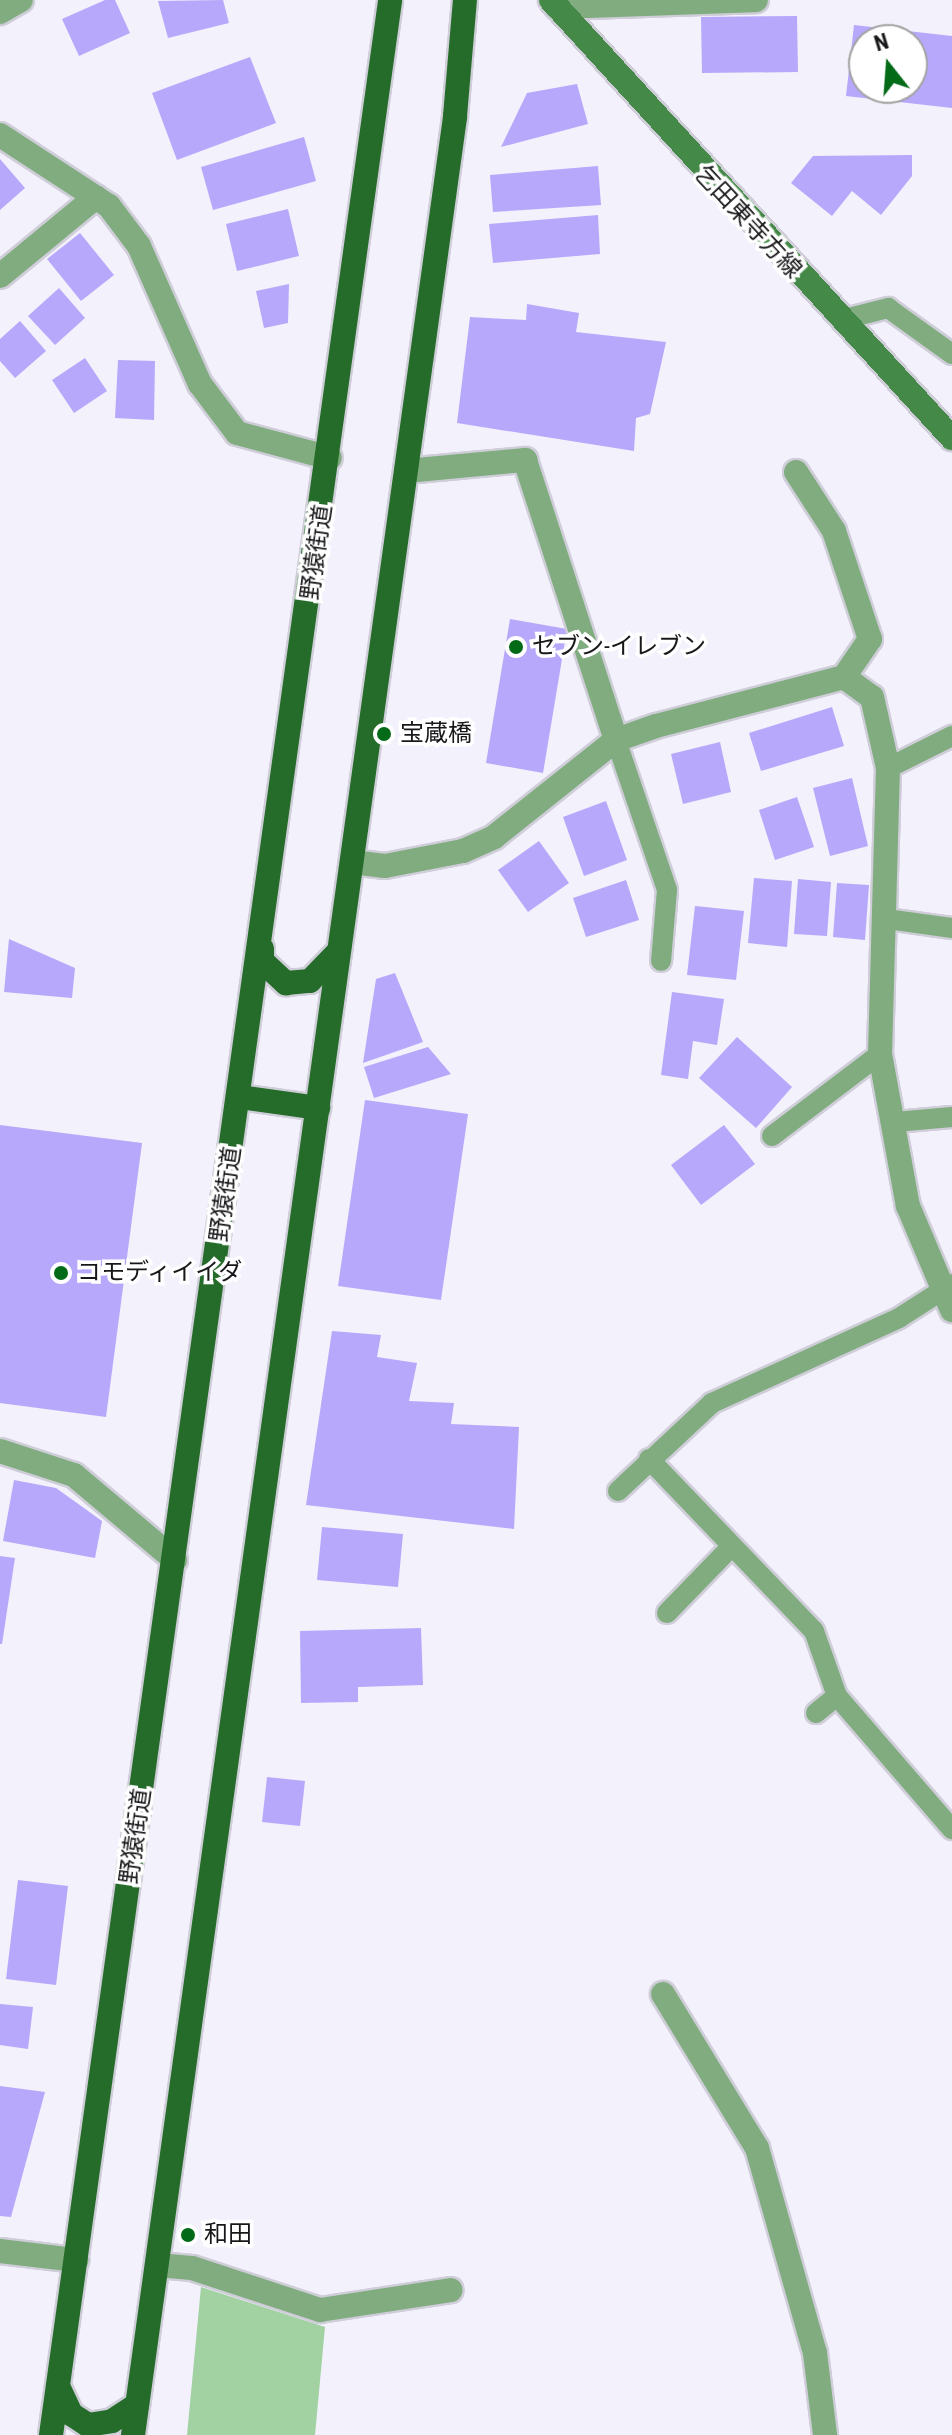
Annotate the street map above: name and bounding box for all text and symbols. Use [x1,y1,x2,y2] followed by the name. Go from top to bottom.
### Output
[848,24,928,104] north arrow
[871,29,892,56] text: N
[688,160,808,284] street label: 乞田東寺方線
[296,502,338,602] street label: 野猿街道
[532,633,706,661] place label: セブン-イレブン
[507,638,525,656] marker: セブン-イレブン
[400,720,472,748] place label: 宝蔵橋
[375,725,393,743] marker: 宝蔵橋
[205,1144,247,1244] street label: 野猿街道
[77,1259,245,1287] place label: コモディイイダ
[52,1264,70,1282] marker: コモディイイダ
[115,1786,157,1886] street label: 野猿街道
[204,2221,252,2249] place label: 和田
[179,2226,197,2244] marker: 和田

